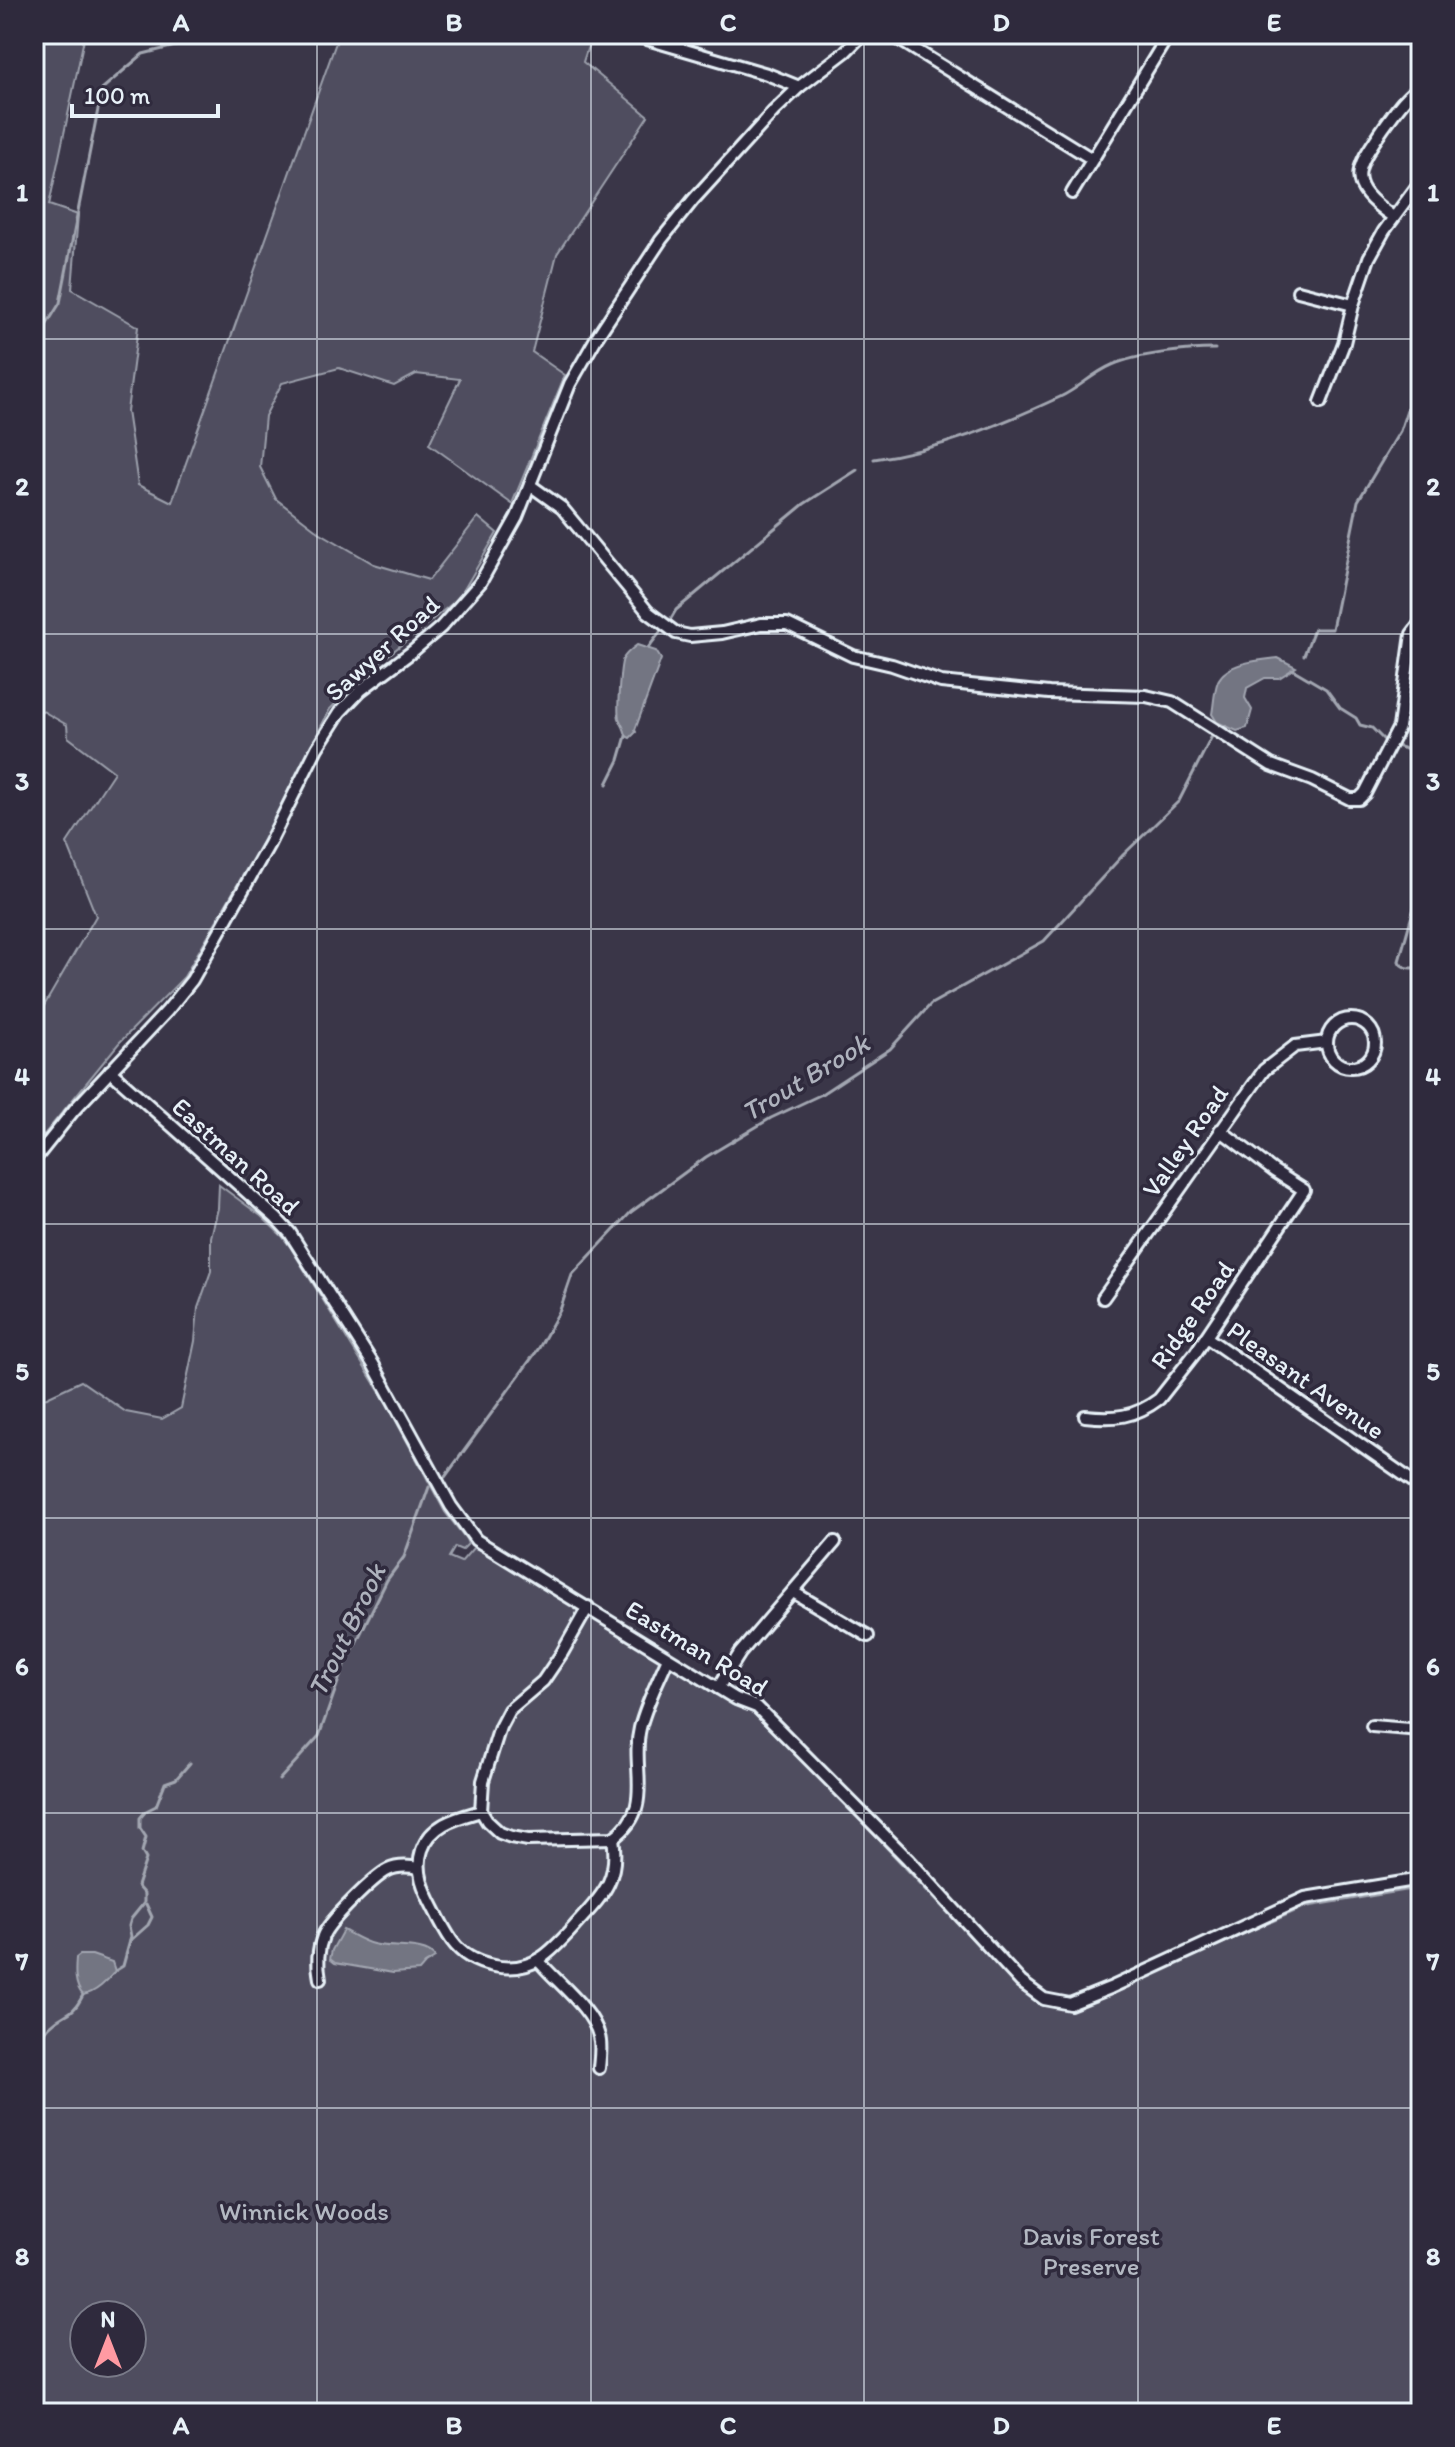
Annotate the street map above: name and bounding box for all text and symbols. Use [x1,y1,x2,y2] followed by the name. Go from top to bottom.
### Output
[172,6,190,38] text: A
[446,6,463,38] text: B
[720,6,737,38] text: C
[992,6,1010,38] text: D
[1267,6,1281,38] text: E
[72,68,218,118] scale bar
[84,81,150,110] text: 100 m
[16,176,28,208] text: 1
[1427,176,1439,208] text: 1
[15,470,29,502] text: 2
[1426,470,1440,502] text: 2
[318,588,446,708] street label: Sawyer Road
[15,765,29,797] text: 3
[1426,765,1440,797] text: 3
[735,1025,876,1128] water label: Trout Brook
[14,1060,30,1092] text: 4
[1425,1060,1441,1092] text: 4
[1135,1078,1236,1203] street label: Valley Road
[166,1090,307,1222] street label: Eastman Road
[1143,1255,1241,1375] street label: Ridge Road
[1221,1314,1391,1446] street label: Pleasant Avenue
[15,1355,29,1387] text: 5
[1426,1355,1440,1387] text: 5
[299,1557,393,1702] water label: Trout Brook
[620,1593,774,1703] street label: Eastman Road
[15,1650,29,1682] text: 6
[1426,1650,1440,1682] text: 6
[15,1945,29,1977] text: 7
[1426,1945,1440,1977] text: 7
[219,2195,389,2227] park label: Winnick Woods
[1022,2220,1160,2282] park label: Davis Forest Preserve
[15,2240,29,2272] text: 8
[1426,2240,1440,2272] text: 8
[68,2299,148,2379] north arrow
[101,2306,115,2333] text: N
[172,2409,190,2441] text: A
[446,2409,463,2441] text: B
[720,2409,737,2441] text: C
[992,2409,1010,2441] text: D
[1267,2409,1281,2441] text: E

